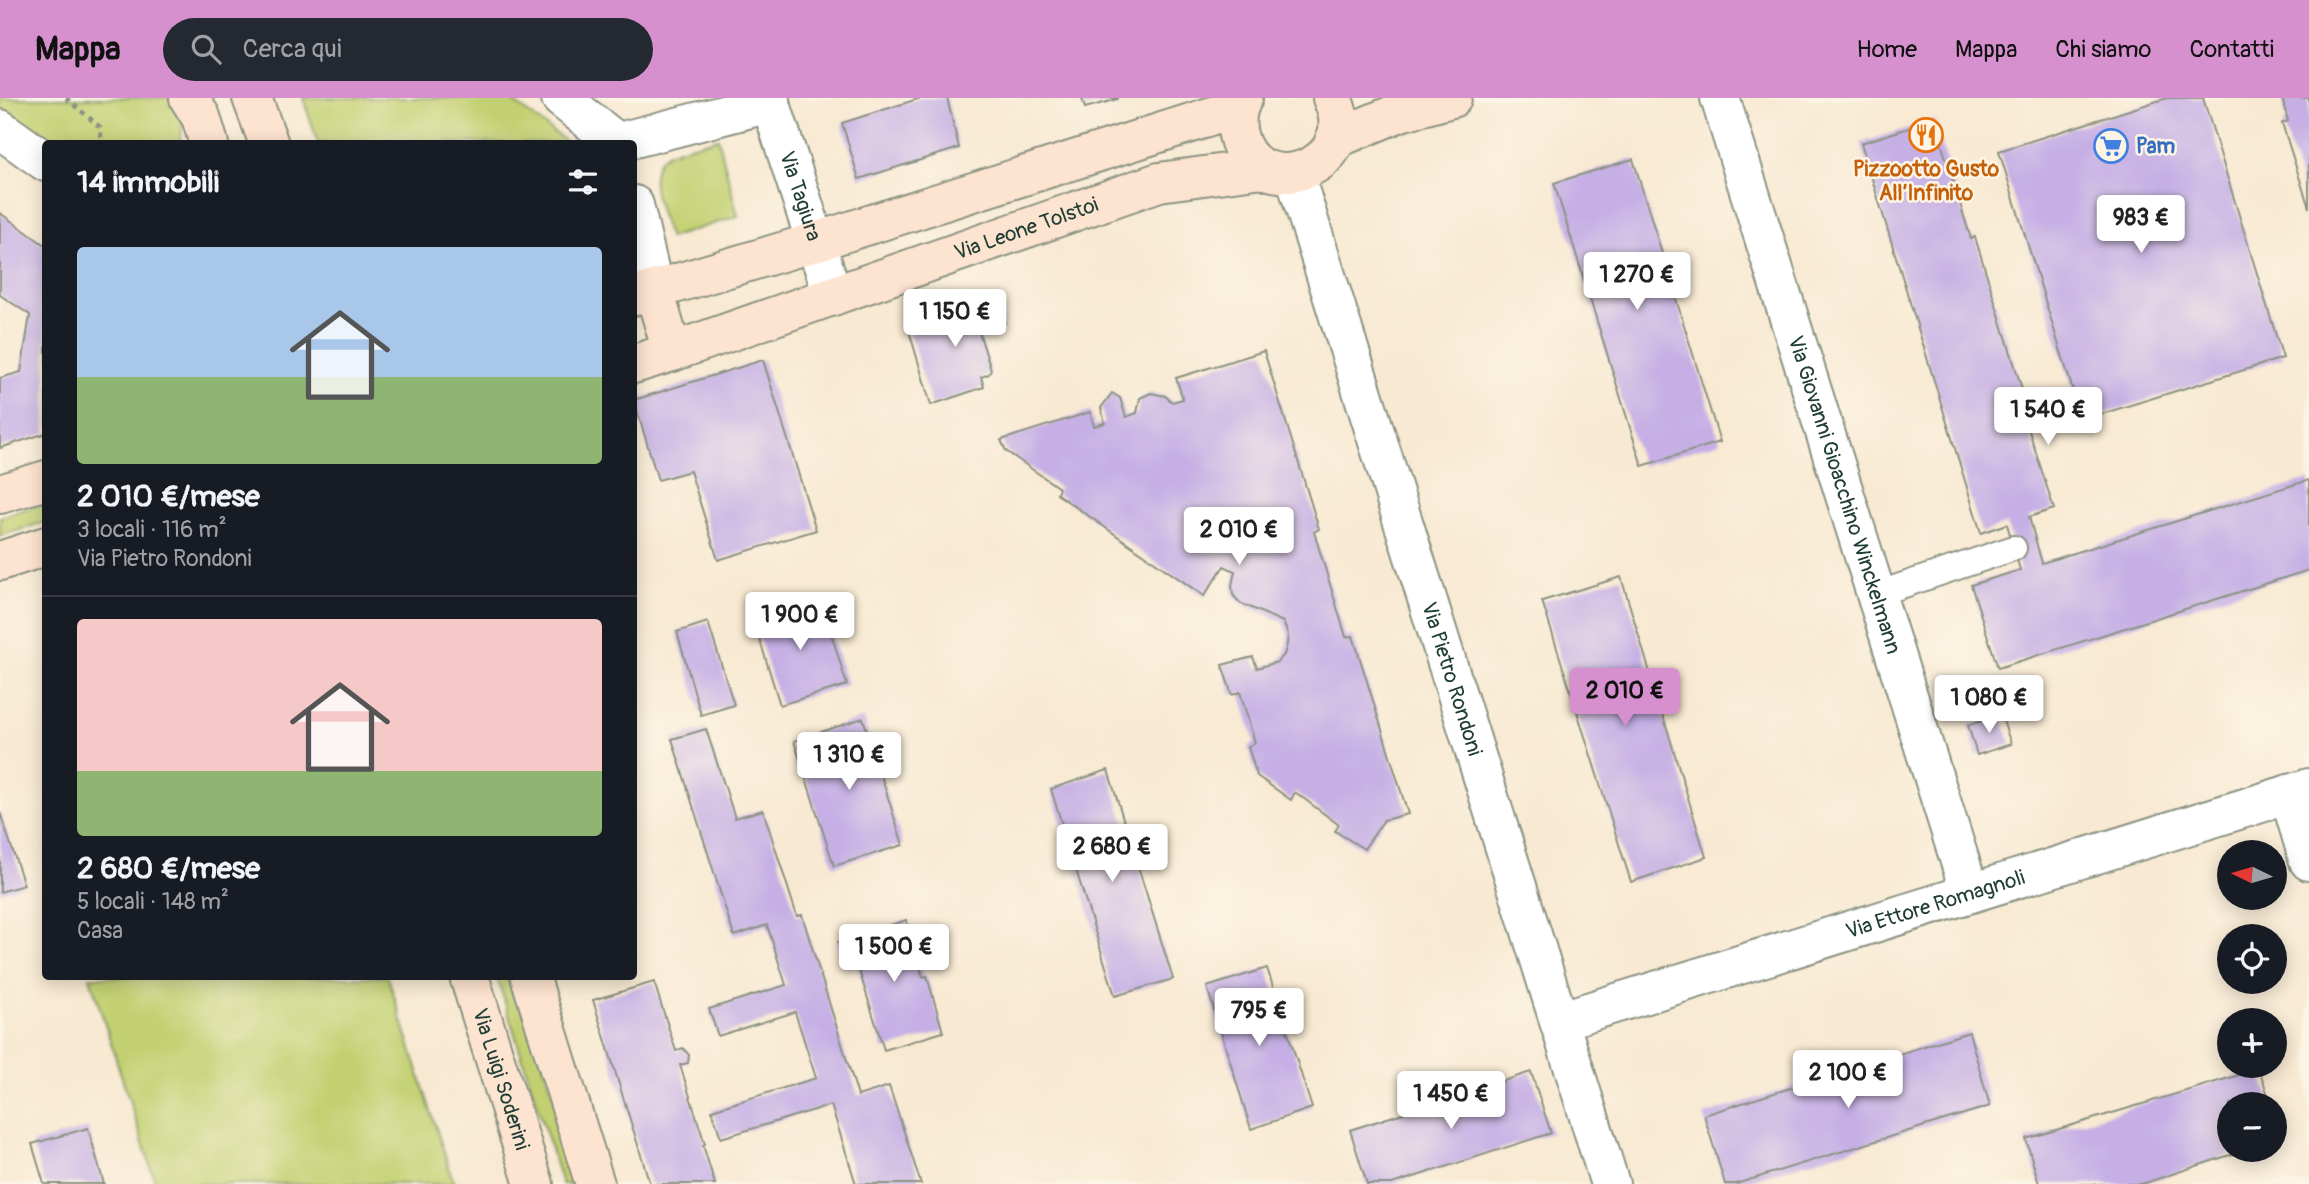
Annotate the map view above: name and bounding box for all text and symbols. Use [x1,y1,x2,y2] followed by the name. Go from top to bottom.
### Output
[163,18,653,81] search box
[35,29,121,70] text: Mappa
[187,30,225,68] icon: search
[243,33,342,65] text: Cerca qui
[1857,35,1917,64] text: Home
[1955,35,2017,64] text: Mappa
[2055,35,2151,64] text: Chi siamo
[2189,35,2274,64] text: Contatti
[1907,116,1945,154] restaurant icon: Pizzootto Gusto All’Infinito
[2092,127,2130,165] supermarket icon: Pam
[2136,133,2176,160] place label: Pam
[774,148,828,244] street label: Via Tagiura
[1853,156,2000,207] place label: Pizzootto Gusto All’Infinito
[564,163,602,201] icon: filters
[77,164,219,201] text: 14 immobili
[951,191,1102,266] street label: Via Leone Tolstoi
[2092,195,2190,255] pin: 983 €
[2113,203,2169,232] text: 983 €
[1572,252,1702,312] pin: 1 270 €
[1600,260,1674,289] text: 1 270 €
[890,289,1020,349] pin: 1 150 €
[277,292,403,418] icon: home
[919,297,991,326] text: 1 150 €
[1782,332,1907,657] street label: Via Giovanni Gioacchino Winckelmann
[1983,388,2113,447] pin: 1 540 €
[2010,395,2086,424] text: 1 540 €
[77,478,260,515] text: 2 010 €/mese
[1174,508,1304,567] pin: 2 010 €
[77,515,227,544] text: 3 locali · 116 m²
[1200,515,1278,544] text: 2 010 €
[77,544,252,573] text: Via Pietro Rondoni
[735,592,865,652] pin: 1 900 €
[1415,599,1489,759] street label: Via Pietro Rondoni
[761,600,839,629] text: 1 900 €
[277,664,403,790] icon: home
[1560,668,1690,728] pin: 2 010 €
[1586,676,1664,705] text: 2 010 €
[1924,676,2054,735] pin: 1 080 €
[1950,683,2028,712] text: 1 080 €
[784,732,914,792] pin: 1 310 €
[813,740,885,769] text: 1 310 €
[1047,824,1177,884] pin: 2 680 €
[1073,832,1151,861] text: 2 680 €
[2217,840,2287,910] north arrow
[2217,840,2287,1162] map controls
[77,850,260,887] text: 2 680 €/mese
[1842,864,2028,945] street label: Via Ettore Romagnoli
[77,887,229,916] text: 5 locali · 148 m²
[77,916,123,945] text: Casa
[829,924,959,984] pin: 1 500 €
[2217,924,2287,994] button: locate
[855,932,933,961] text: 1 500 €
[1210,988,1308,1048] pin: 795 €
[1231,996,1287,1025] text: 795 €
[466,1005,536,1153] street label: Via Luigi Soderini
[2217,1008,2287,1078] button: +
[1783,1051,1913,1110] pin: 2 100 €
[1809,1058,1887,1087] text: 2 100 €
[1386,1072,1516,1131] pin: 1 450 €
[1413,1079,1489,1108] text: 1 450 €
[2217,1092,2287,1162] button: −

